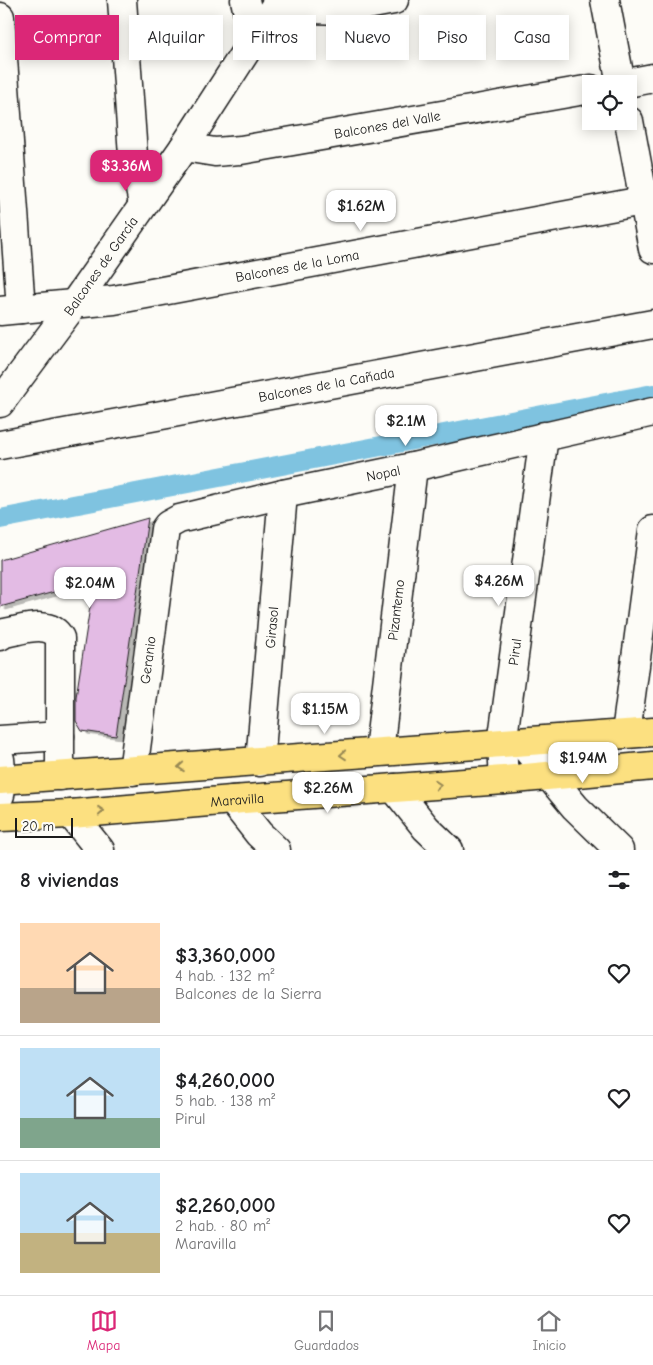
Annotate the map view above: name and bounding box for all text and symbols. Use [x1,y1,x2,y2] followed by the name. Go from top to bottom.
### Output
[15,15,119,60] chip: Comprar
[129,15,223,60] chip: Alquilar
[233,15,316,60] chip: Filtros
[326,15,409,60] chip: Nuevo
[419,15,486,60] chip: Piso
[496,15,569,60] chip: Casa
[582,75,637,130] map controls
[582,75,637,130] button: locate
[333,107,442,142] street label: Balcones del Valle
[85,150,167,192] pin: $3.36M
[101,157,151,175] text: $3.36M
[320,190,402,232] pin: $1.62M
[337,197,385,215] text: $1.62M
[60,213,141,319] street label: Balcones de García
[234,246,361,286] street label: Balcones de la Loma
[257,364,396,405] street label: Balcones de la Cañada
[371,404,441,447] pin: $2.1M
[386,412,426,430] text: $2.1M
[365,461,402,485] street label: Nopal
[458,564,540,607] pin: $4.26M
[49,566,131,609] pin: $2.04M
[474,572,524,590] text: $4.26M
[65,574,115,592] text: $2.04M
[384,579,408,641] street label: Pizantemo
[261,606,282,649] street label: Girasol
[136,635,159,685] street label: Geranio
[504,637,525,666] street label: Pirul
[284,692,366,735] pin: $1.15M
[302,700,348,718] text: $1.15M
[542,742,624,784] pin: $1.94M
[338,749,346,760] one-way arrow
[559,749,607,767] text: $1.94M
[176,762,184,773] one-way arrow
[287,772,369,814] pin: $2.26M
[303,779,353,797] text: $2.26M
[434,780,442,791] one-way arrow
[210,789,265,810] street label: Maravilla
[97,806,105,817] one-way arrow
[15,815,72,838] scale bar
[22,818,54,835] text: 20 m
[605,866,633,894] icon: filters
[20,868,119,892] text: 8 viviendas
[60,943,120,1003] icon: home
[175,943,275,967] text: $3,360,000
[605,959,633,987] icon: heart
[175,967,274,985] text: 4 hab. · 132 m²
[175,985,322,1003] text: Balcones de la Sierra
[60,1068,120,1128] icon: home
[175,1068,275,1092] text: $4,260,000
[605,1084,633,1112] icon: heart
[175,1092,275,1110] text: 5 hab. · 138 m²
[175,1110,206,1128] text: Pirul
[60,1193,120,1253] icon: home
[175,1193,276,1217] text: $2,260,000
[605,1209,633,1237] icon: heart
[175,1217,270,1235] text: 2 hab. · 80 m²
[175,1235,237,1253] text: Maravilla
[87,1307,120,1354] tab: Mapa
[294,1307,359,1354] tab: Guardados
[532,1307,566,1354] tab: Inicio

